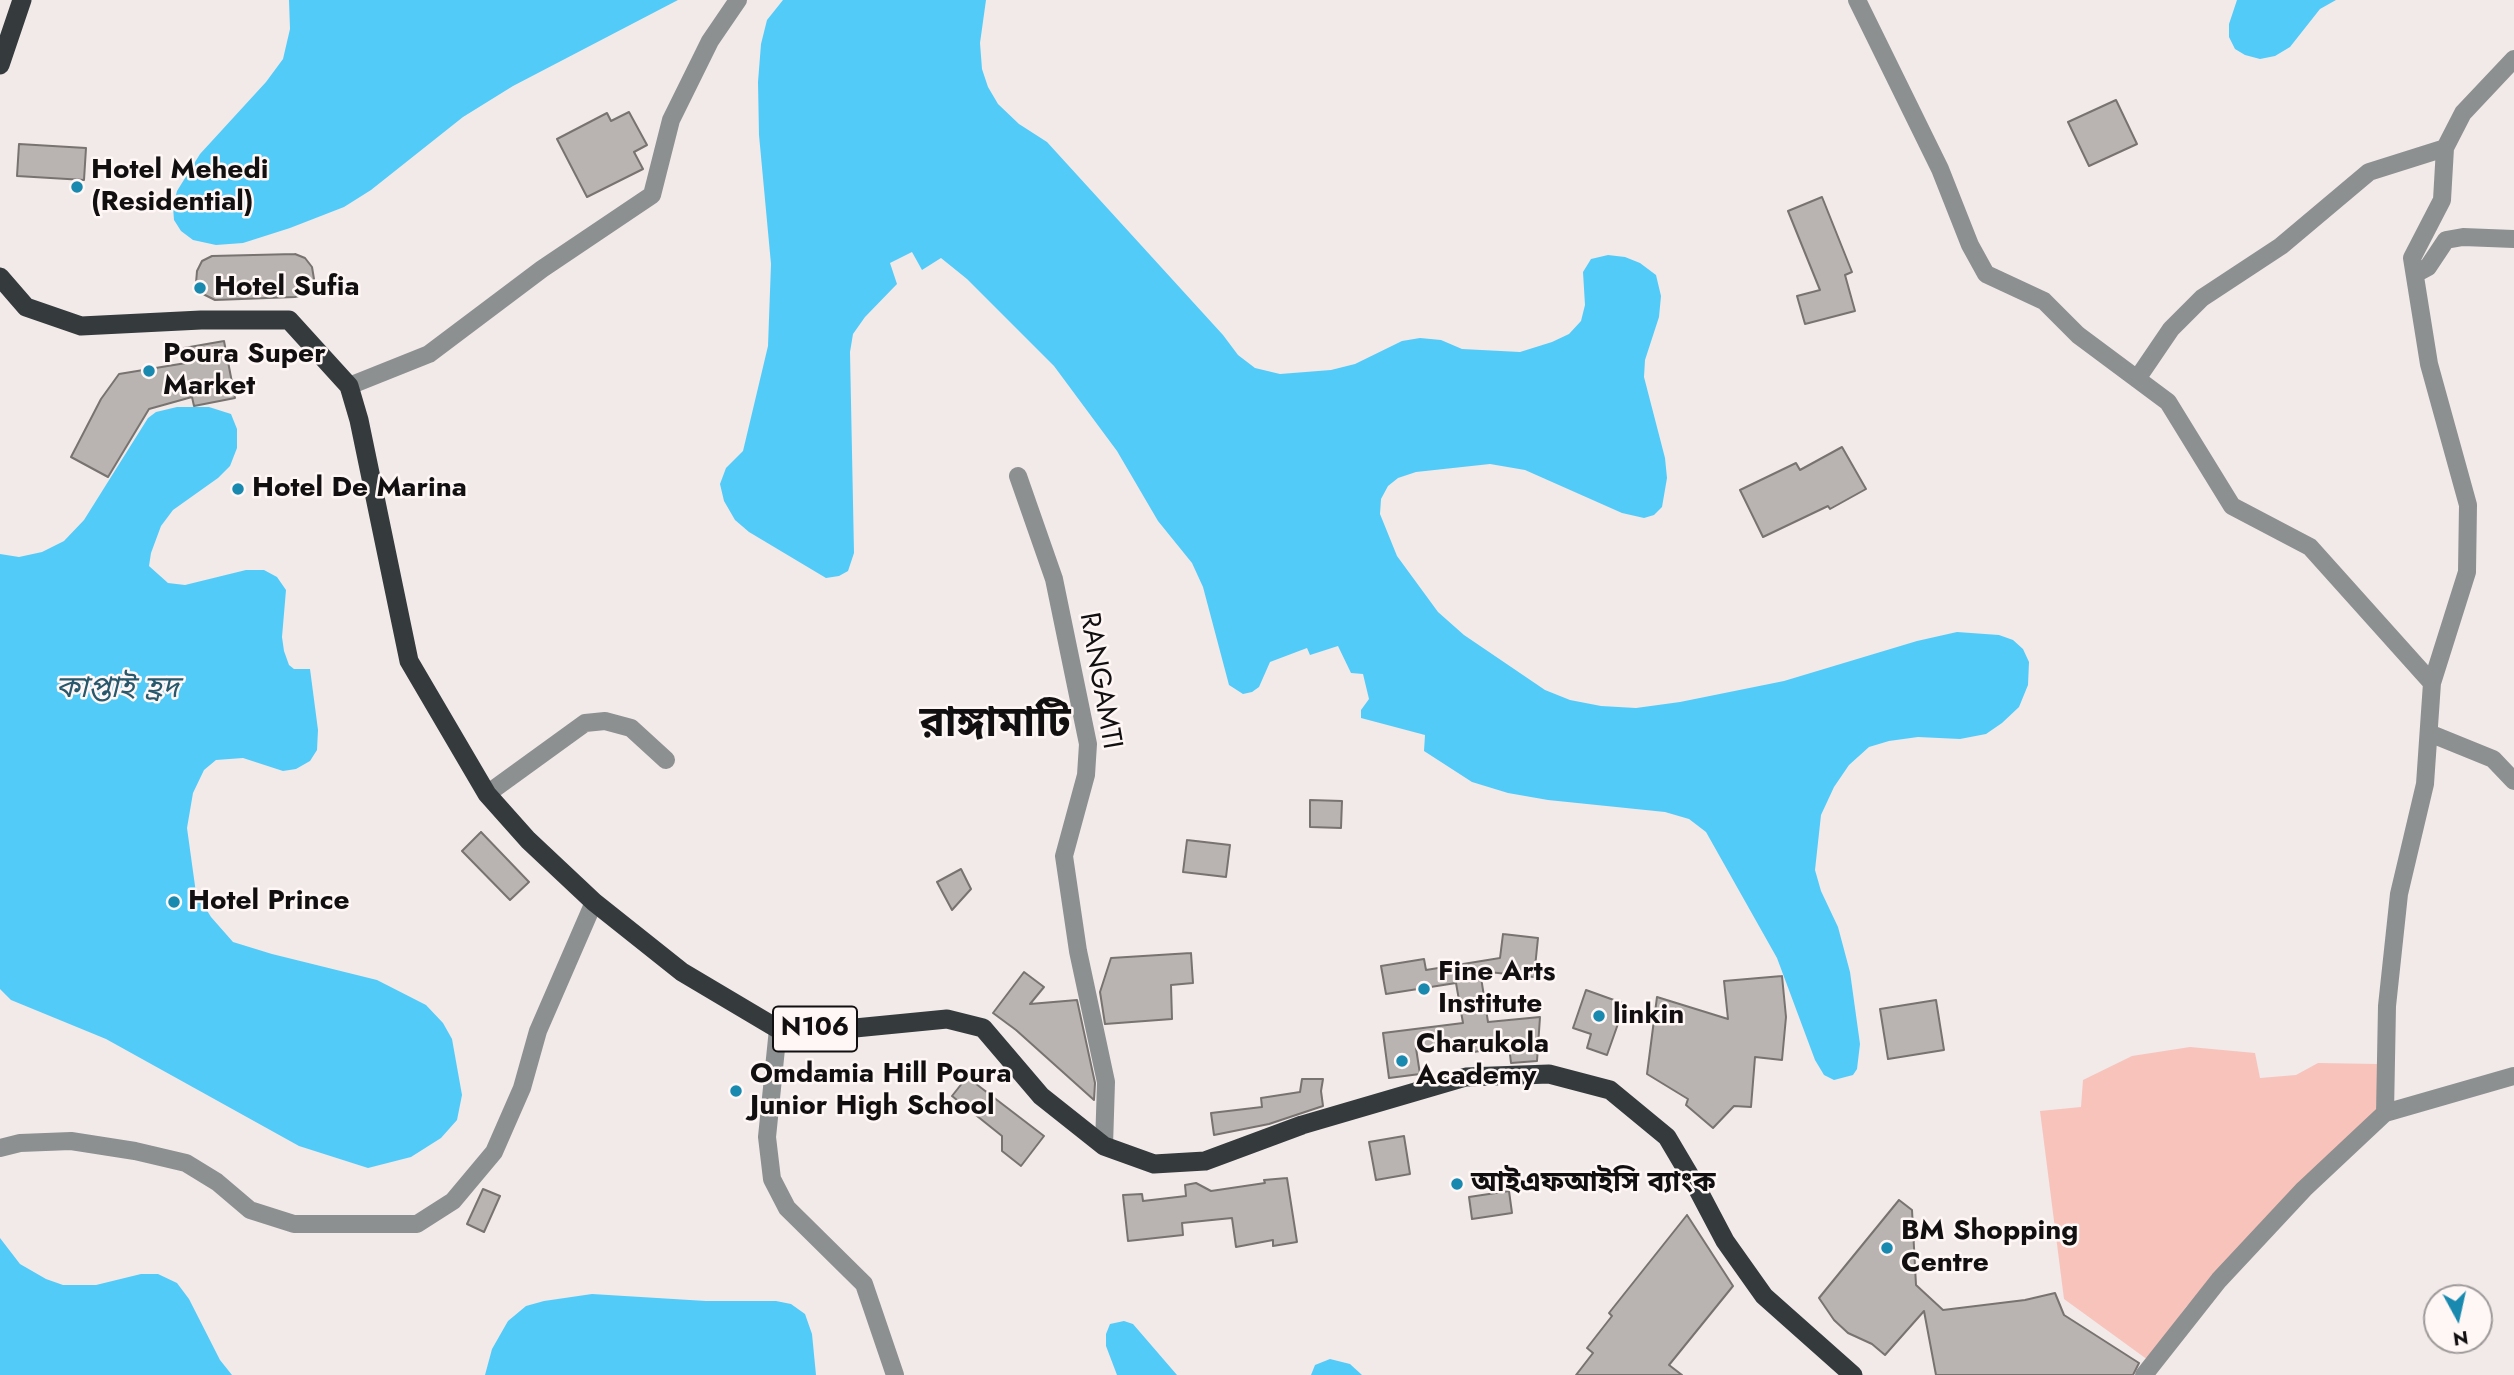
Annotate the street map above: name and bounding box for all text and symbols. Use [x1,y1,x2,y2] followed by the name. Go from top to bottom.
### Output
[91,154,268,220] place label: Hotel Mehedi (Residential)
[69,179,85,195] marker: Hotel Mehedi (Residential)
[214,271,359,305] place label: Hotel Sufia
[192,280,208,296] marker: Hotel Sufia
[163,338,326,404] place label: Poura Super Market
[141,363,157,379] marker: Poura Super Market
[252,472,467,506] place label: Hotel De Marina
[230,481,246,497] marker: Hotel De Marina
[1070,610,1128,752] street label: RANGAMTI
[55,672,179,708] water label: কাপ্তাই হ্রদ
[919,701,1071,751] district label: রাঙ্গামাটি
[188,885,350,919] place label: Hotel Prince
[166,894,182,910] marker: Hotel Prince
[1438,956,1556,1022] place label: Fine Arts Institute
[1416,981,1432,997] marker: Fine Arts Institute
[1613,999,1684,1033] place label: linkin
[773,1006,857,1052] road number: N106
[1591,1008,1607,1024] marker: linkin
[1416,1028,1549,1094] place label: Charukola Academy
[1394,1053,1410,1069] marker: Charukola Academy
[750,1058,1012,1124] place label: Omdamia Hill Poura Junior High School
[728,1083,744,1099] marker: Omdamia Hill Poura Junior High School
[1471,1167,1715,1201] place label: আইএফআইসি ব্যাংক
[1449,1176,1465,1192] marker: আইএফআইসি ব্যাংক
[1901,1215,2078,1281] place label: BM Shopping Centre
[1879,1240,1895,1256] marker: BM Shopping Centre
[2423,1284,2493,1354] north arrow
[2451,1324,2470,1353] text: N

